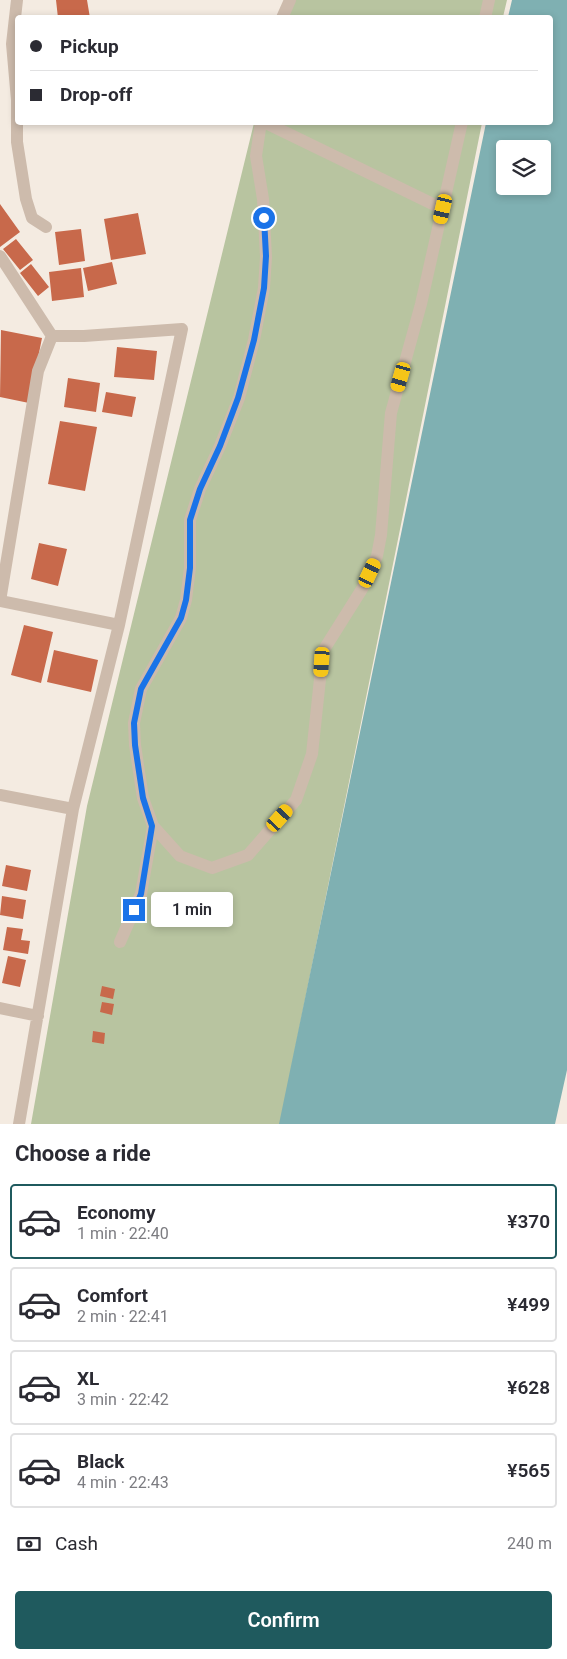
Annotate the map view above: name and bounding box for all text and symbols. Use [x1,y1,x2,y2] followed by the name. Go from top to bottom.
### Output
[60,35,119,58] text: Pickup
[60,83,132,106] text: Drop-off
[496,140,551,195] map controls
[496,140,551,195] button: layers
[432,193,453,225] car
[253,207,275,229] route start
[389,361,412,393] car
[356,556,383,590] car
[313,647,330,677] car
[264,802,295,834] car
[152,892,234,928] callout: 1 min
[123,899,145,921] route end
[172,900,212,919] text: 1 min
[15,1141,151,1166] text: Choose a ride
[17,1199,62,1244] icon: car
[77,1201,156,1224] text: Economy
[507,1210,550,1233] text: ¥370
[77,1224,169,1243] text: 1 min · 22:40
[17,1282,62,1327] icon: car
[77,1284,148,1307] text: Comfort
[507,1293,550,1316] text: ¥499
[77,1307,169,1326] text: 2 min · 22:41
[17,1365,62,1410] icon: car
[77,1367,99,1390] text: XL
[507,1376,550,1399] text: ¥628
[77,1390,169,1409] text: 3 min · 22:42
[17,1448,62,1493] icon: car
[77,1450,124,1473] text: Black
[507,1459,550,1482] text: ¥565
[77,1473,169,1492] text: 4 min · 22:43
[15,1530,43,1558] icon: cash
[55,1532,98,1555] text: Cash
[507,1534,552,1553] text: 240 m
[15,1591,552,1649] button: Confirm

